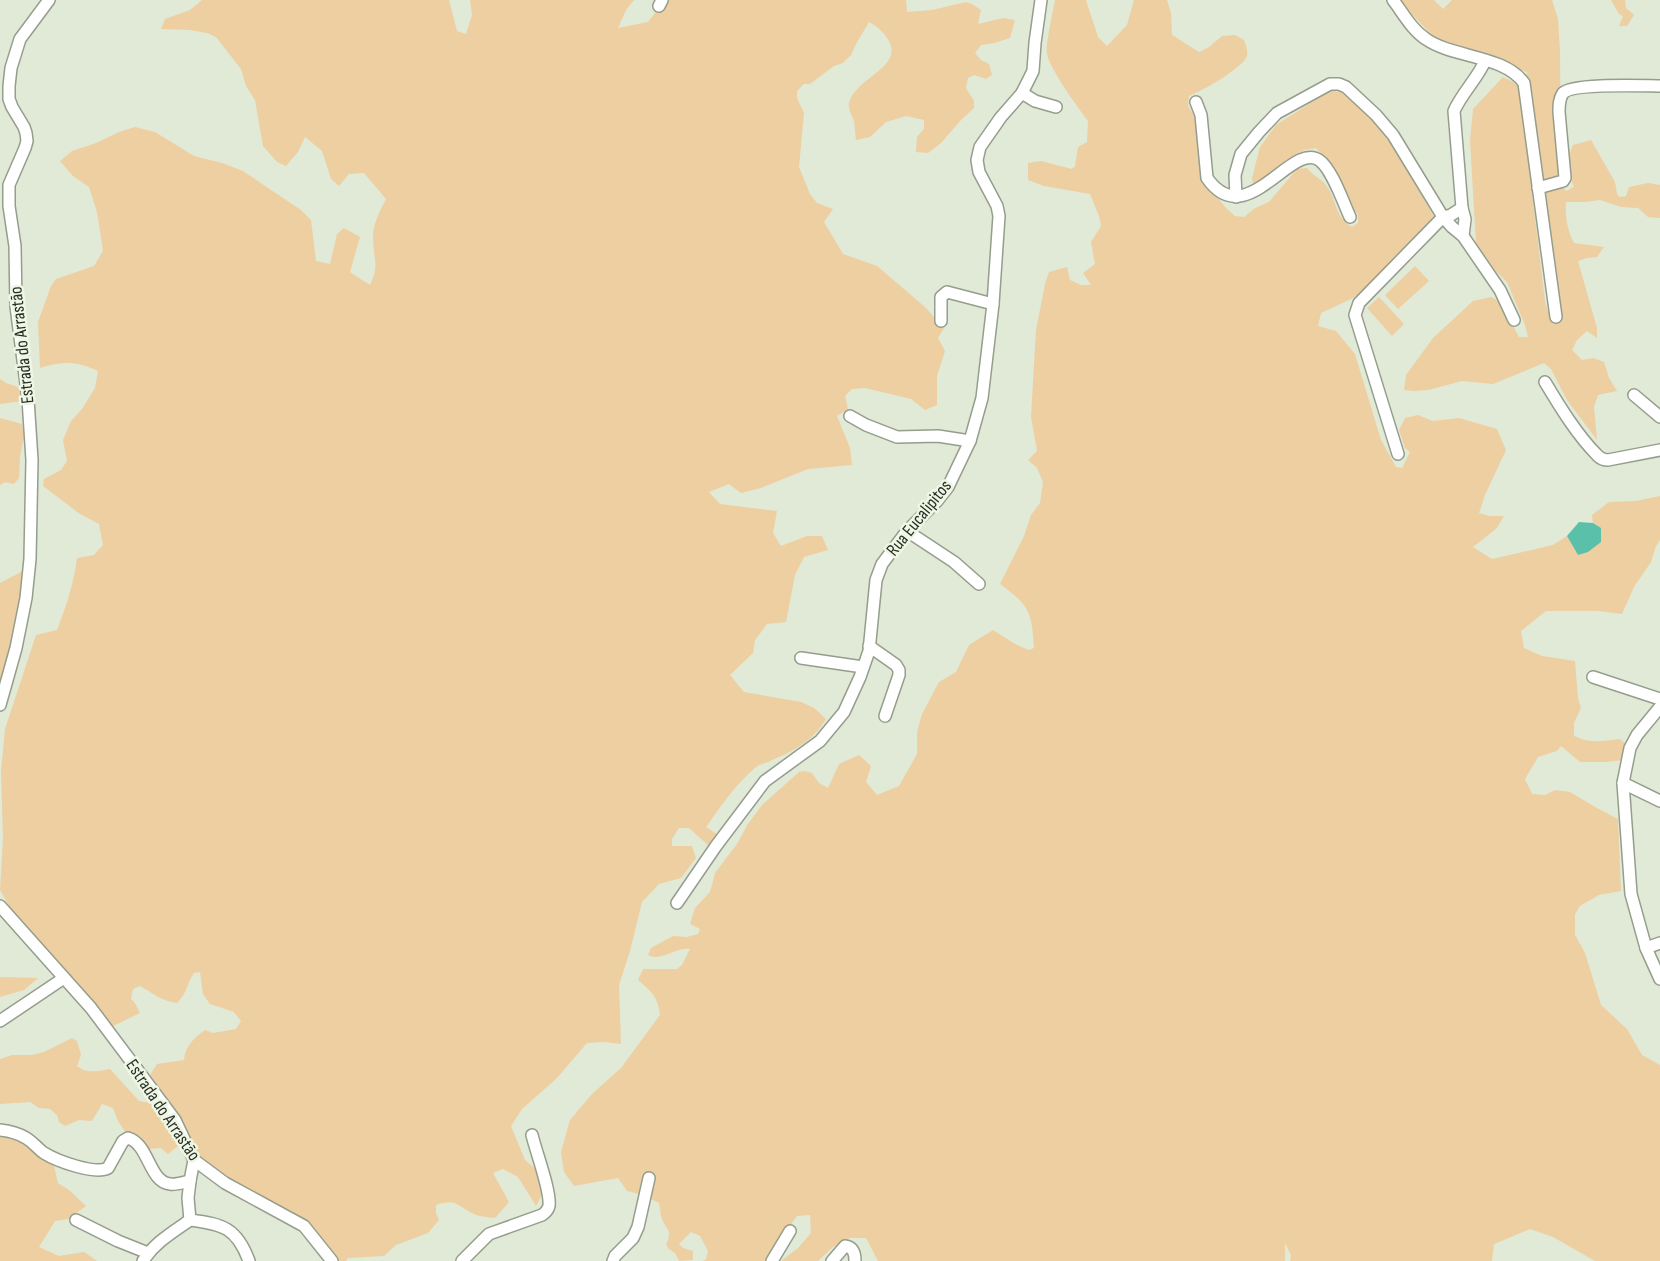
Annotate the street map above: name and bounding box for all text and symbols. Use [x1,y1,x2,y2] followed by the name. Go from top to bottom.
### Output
[5,285,39,405] street label: Estrada do Arrastão
[882,476,956,560] street label: Rua Eucalipitos
[121,1055,205,1165] street label: Estrada do Arrastão

